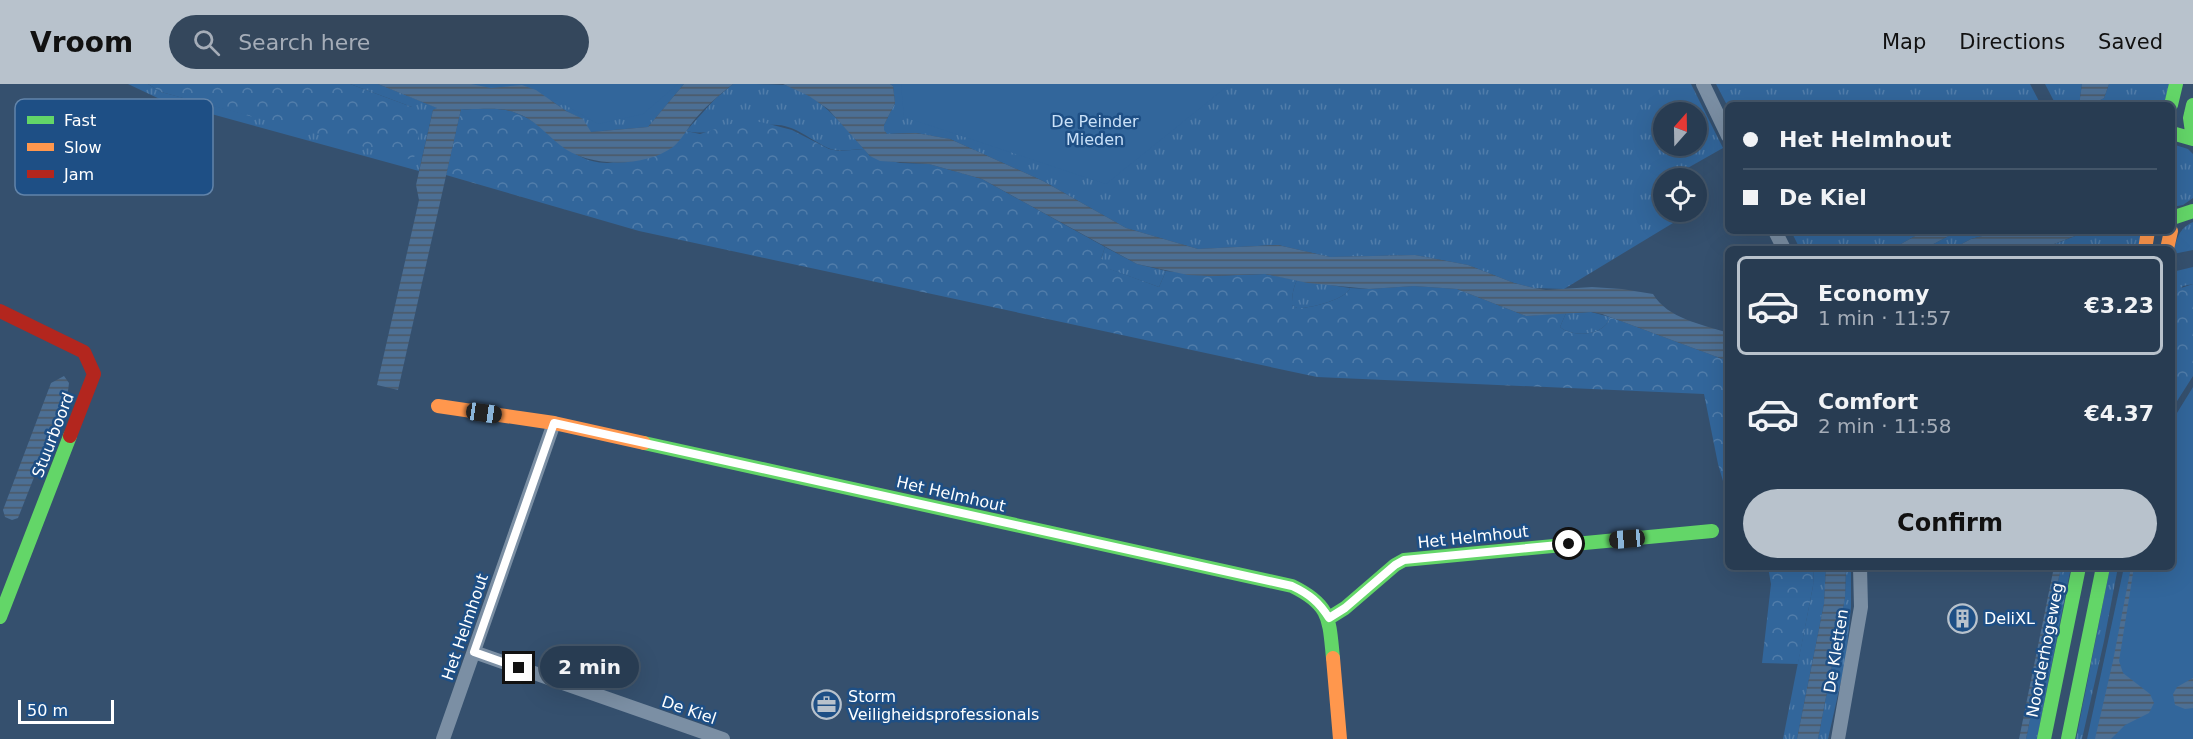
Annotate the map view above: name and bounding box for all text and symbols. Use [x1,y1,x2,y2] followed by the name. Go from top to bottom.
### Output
[169,15,589,69] search box
[30,26,133,59] text: Vroom
[190,26,223,59] icon: search
[238,30,370,55] text: Search here
[1882,30,1926,54] text: Map
[1959,30,2065,54] text: Directions
[2098,30,2163,54] text: Saved
[15,99,213,195] legend
[1653,102,1707,156] north arrow
[1653,102,1707,222] map controls
[64,111,96,130] text: Fast
[1051,112,1139,149] park label: De Peinder Mieden
[1779,127,1951,152] text: Het Helmhout
[64,138,101,157] text: Slow
[63,165,94,184] text: Jam
[1653,168,1707,222] button: locate
[1779,185,1867,210] text: De Kiel
[1746,279,1800,333] icon: car
[1818,281,1929,306] text: Economy
[2084,293,2154,318] text: €3.23
[1818,306,1952,330] text: 1 min · 11:57
[1746,387,1800,441] icon: car
[1818,389,1918,414] text: Comfort
[28,390,78,480] street label: Stuurboord
[2084,401,2154,426] text: €4.37
[465,402,503,424] car
[1818,414,1952,438] text: 2 min · 11:58
[895,472,1007,516] street label: Het Helmhout
[1743,489,2157,558] button: Confirm
[1417,522,1529,552] street label: Het Helmhout
[1608,528,1646,550] car
[1555,530,1582,557] route start
[438,571,492,683] street label: Het Helmhout
[2023,581,2067,719] street label: Noorderhogeweg
[1947,602,1979,634] building icon: DeliXL
[1820,608,1852,694] street label: De Kletten
[1984,609,2035,628] place label: DeliXL
[540,647,639,689] callout: 2 min
[505,654,532,681] route end
[558,655,621,679] text: 2 min
[848,687,1039,724] place label: Storm Veiligheidsprofessionals
[811,689,843,721] office icon: Storm Veiligheidsprofessionals
[659,692,719,728] street label: De Kiel
[18,697,114,724] scale bar
[27,701,68,720] text: 50 m

